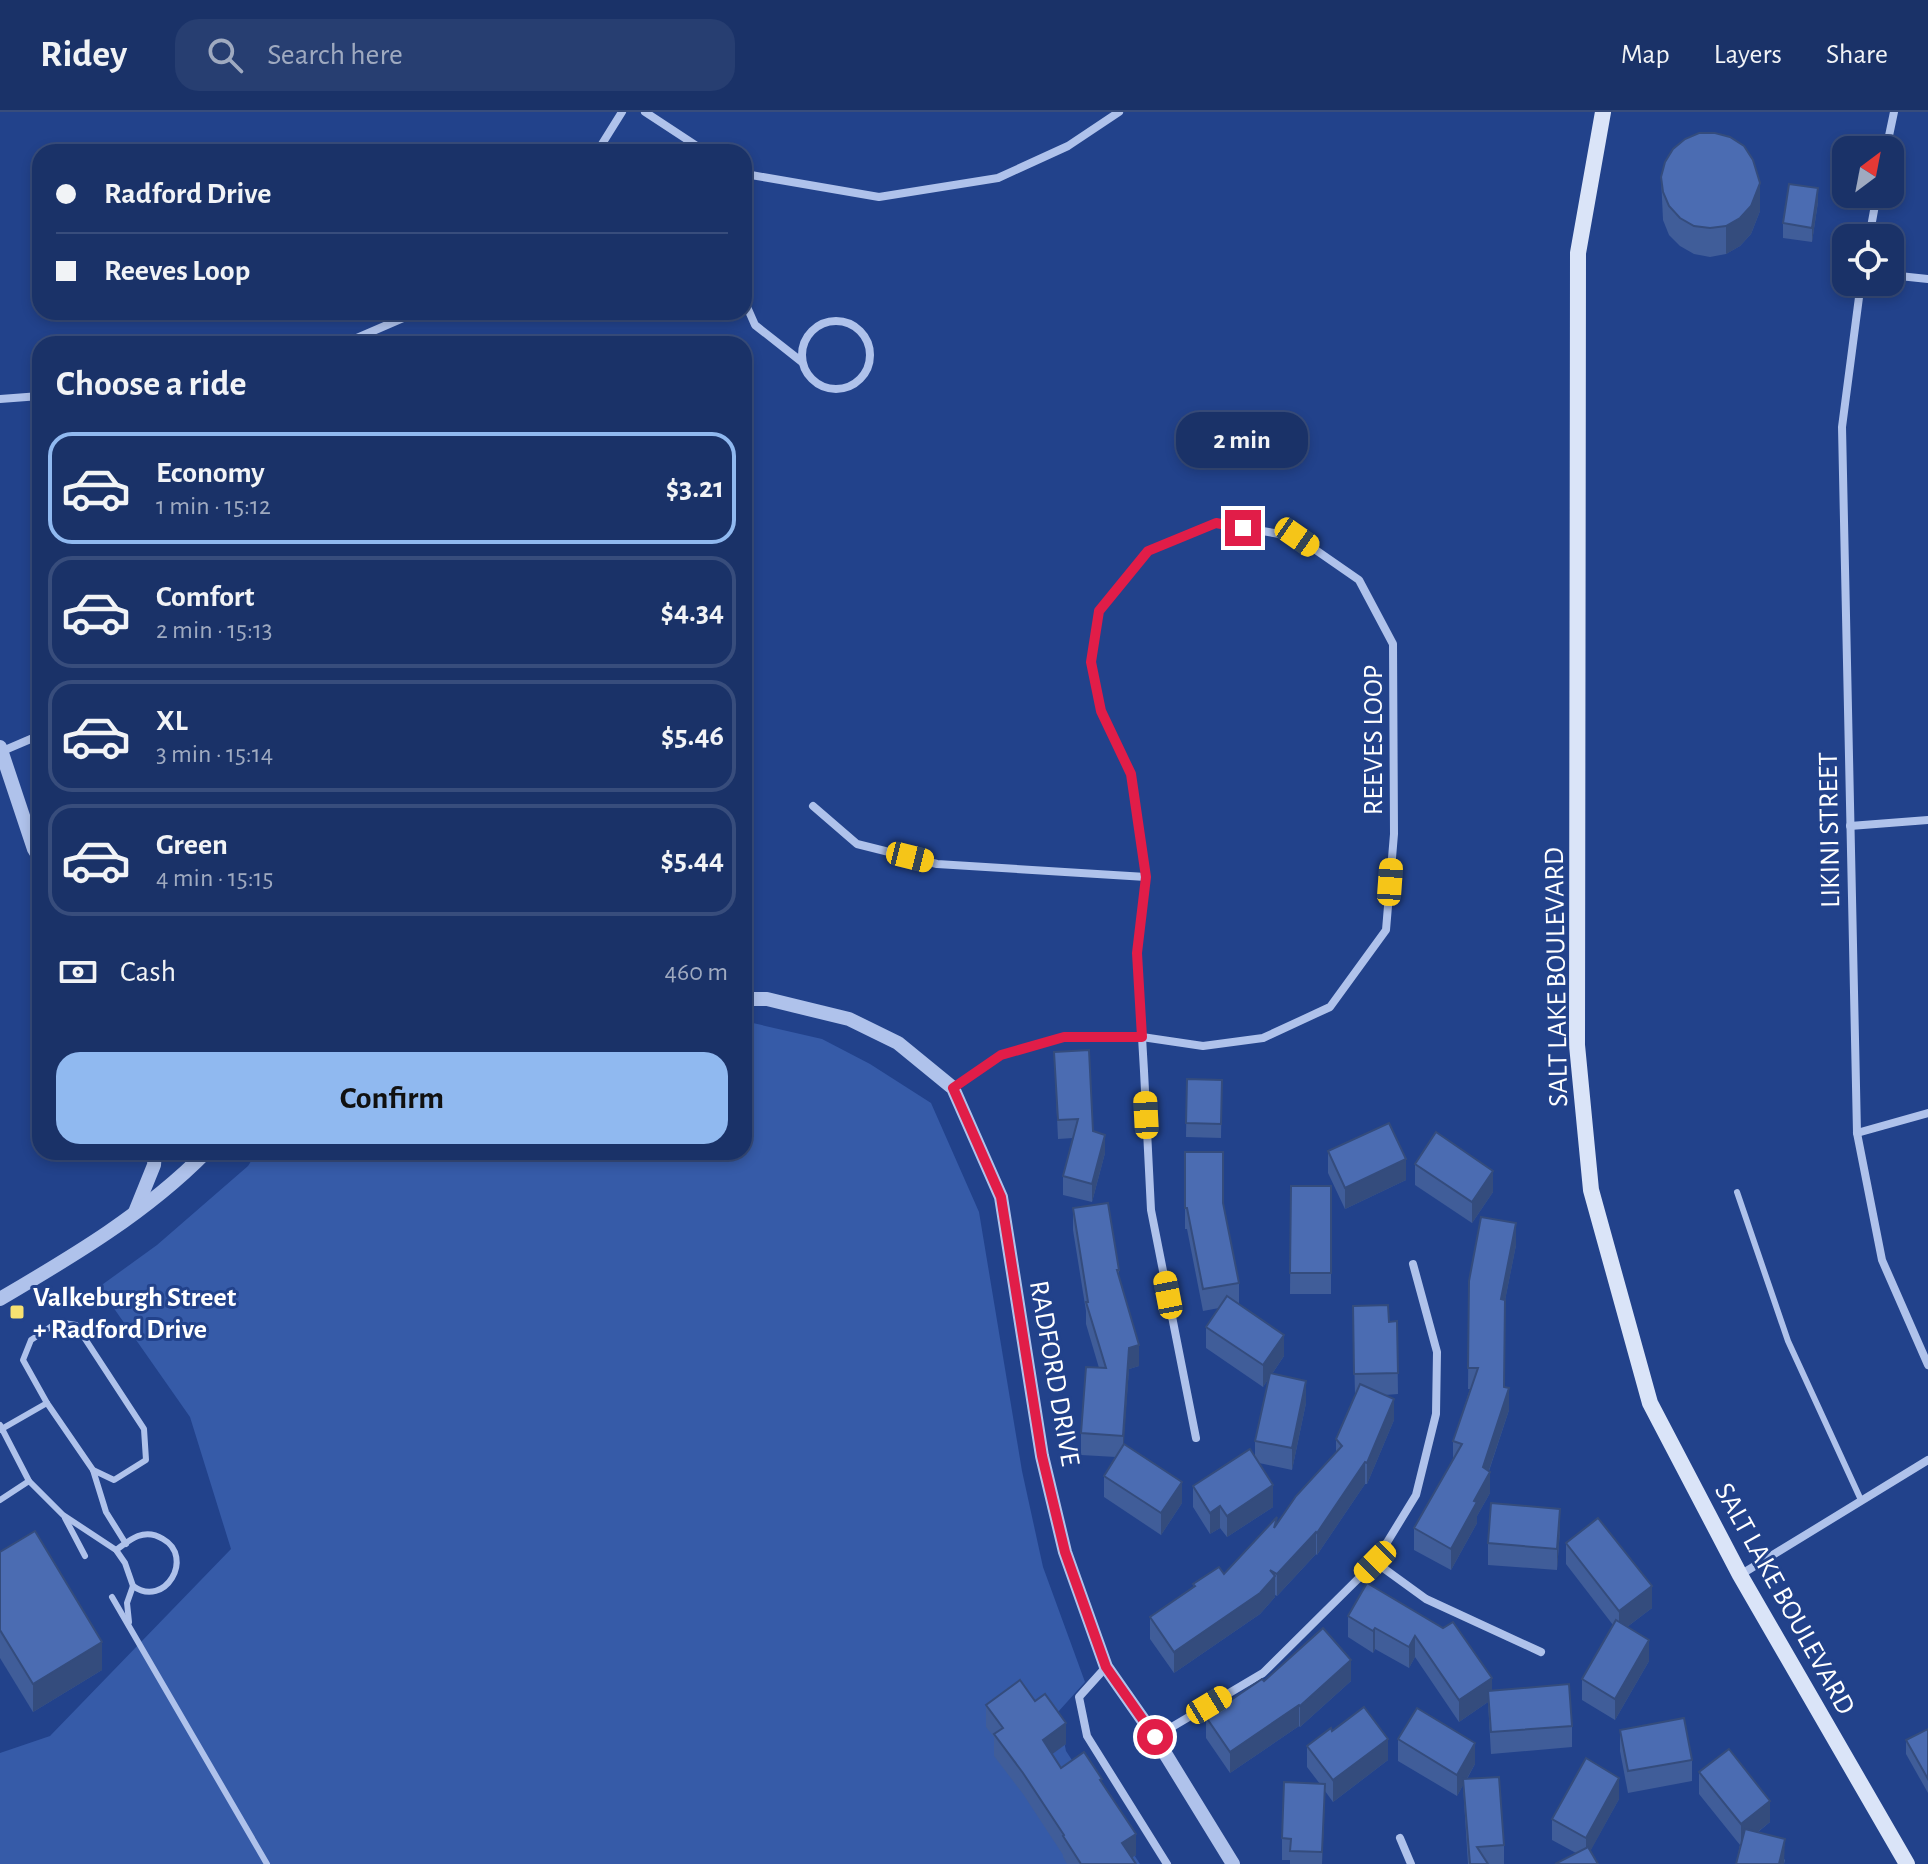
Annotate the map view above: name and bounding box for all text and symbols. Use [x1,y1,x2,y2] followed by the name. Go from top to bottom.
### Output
[175,19,735,91] search box
[203,33,247,77] icon: search
[40,36,127,74] text: Ridey
[267,40,403,70] text: Search here
[1621,41,1670,69] text: Map
[1714,41,1782,69] text: Layers
[1826,41,1888,69] text: Share
[1832,136,1904,208] north arrow
[1832,136,1904,296] map controls
[104,179,272,209] text: Radford Drive
[1832,224,1904,296] button: locate
[104,256,250,286] text: Reeves Loop
[56,366,246,402] text: Choose a ride
[1177,412,1309,468] callout: 2 min
[1213,427,1271,453] text: 2 min
[60,452,132,524] icon: car
[156,458,265,488] text: Economy
[666,473,724,503] text: $3.21
[156,493,271,519] text: 1 min · 15:12
[1225,510,1261,546] route end
[1270,513,1324,561] car
[60,576,132,648] icon: car
[156,582,255,612] text: Comfort
[661,597,724,627] text: $4.34
[156,617,273,643] text: 2 min · 15:13
[1360,665,1388,815] street label: REEVES LOOP
[60,700,132,772] icon: car
[156,706,188,736] text: XL
[661,721,724,751] text: $5.46
[156,741,273,767] text: 3 min · 15:14
[1815,751,1845,908] street label: LIKINI STREET
[60,824,132,896] icon: car
[156,830,228,860] text: Green
[884,840,936,874] car
[660,845,724,875] text: $5.44
[1541,847,1573,1107] street label: SALT LAKE BOULEVARD
[1376,857,1404,907] car
[156,865,273,891] text: 4 min · 15:15
[56,950,100,994] icon: cash
[120,957,176,987] text: Cash
[664,959,728,985] text: 460 m
[56,1052,728,1144] button: Confirm
[1133,1090,1159,1140] car
[1152,1269,1184,1321] car
[1024,1278,1084,1468] street label: RADFORD DRIVE
[33,1284,237,1344] place label: Valkeburgh Street + Radford Drive
[8,1303,26,1321] marker: Valkeburgh Street + Radford Drive
[1709,1479,1859,1719] street label: SALT LAKE BOULEVARD
[1350,1537,1400,1587] car
[1182,1682,1236,1728] car
[1137,1719,1173,1755] route start

